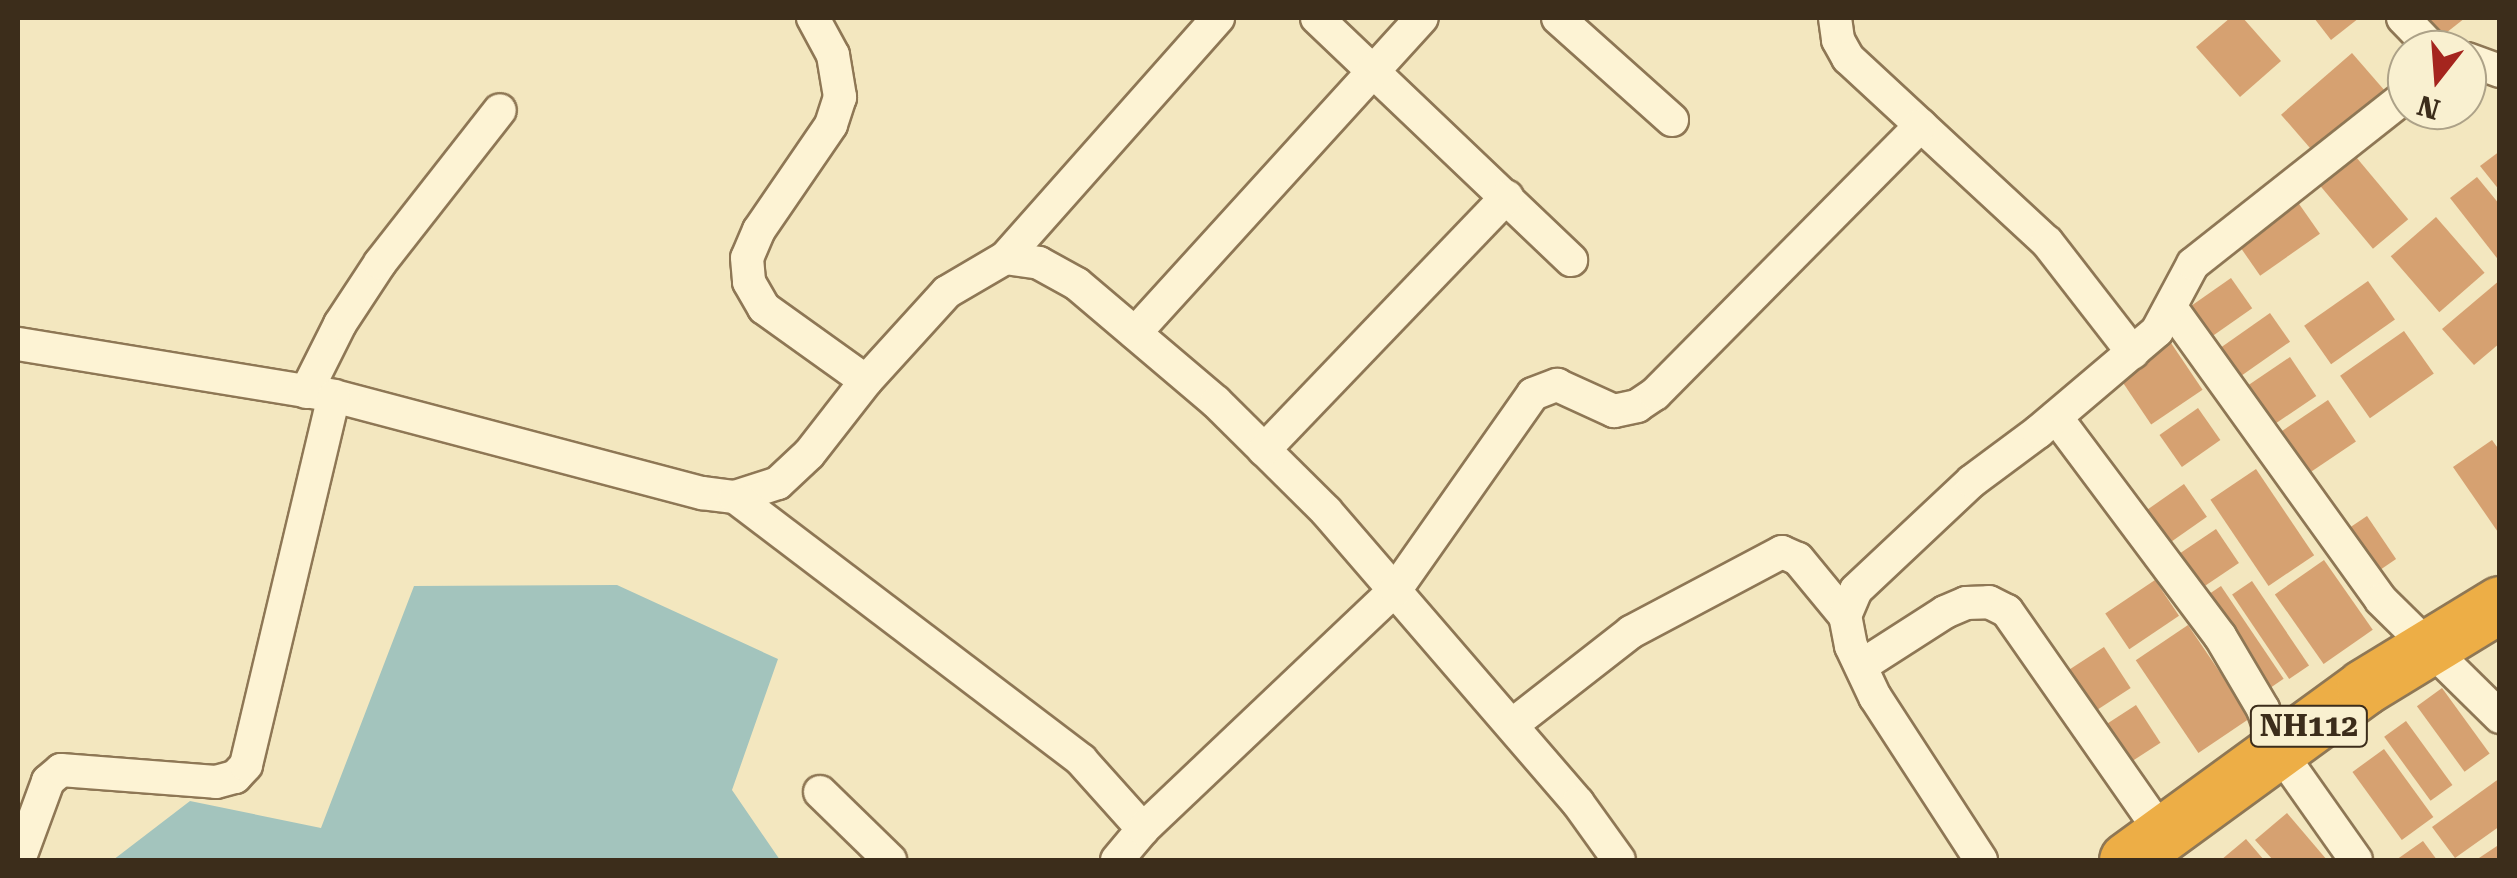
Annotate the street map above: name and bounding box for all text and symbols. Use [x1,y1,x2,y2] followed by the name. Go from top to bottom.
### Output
[2387,30,2487,130] north arrow
[2414,88,2444,126] text: N
[2249,701,2369,751] road number: NH112

